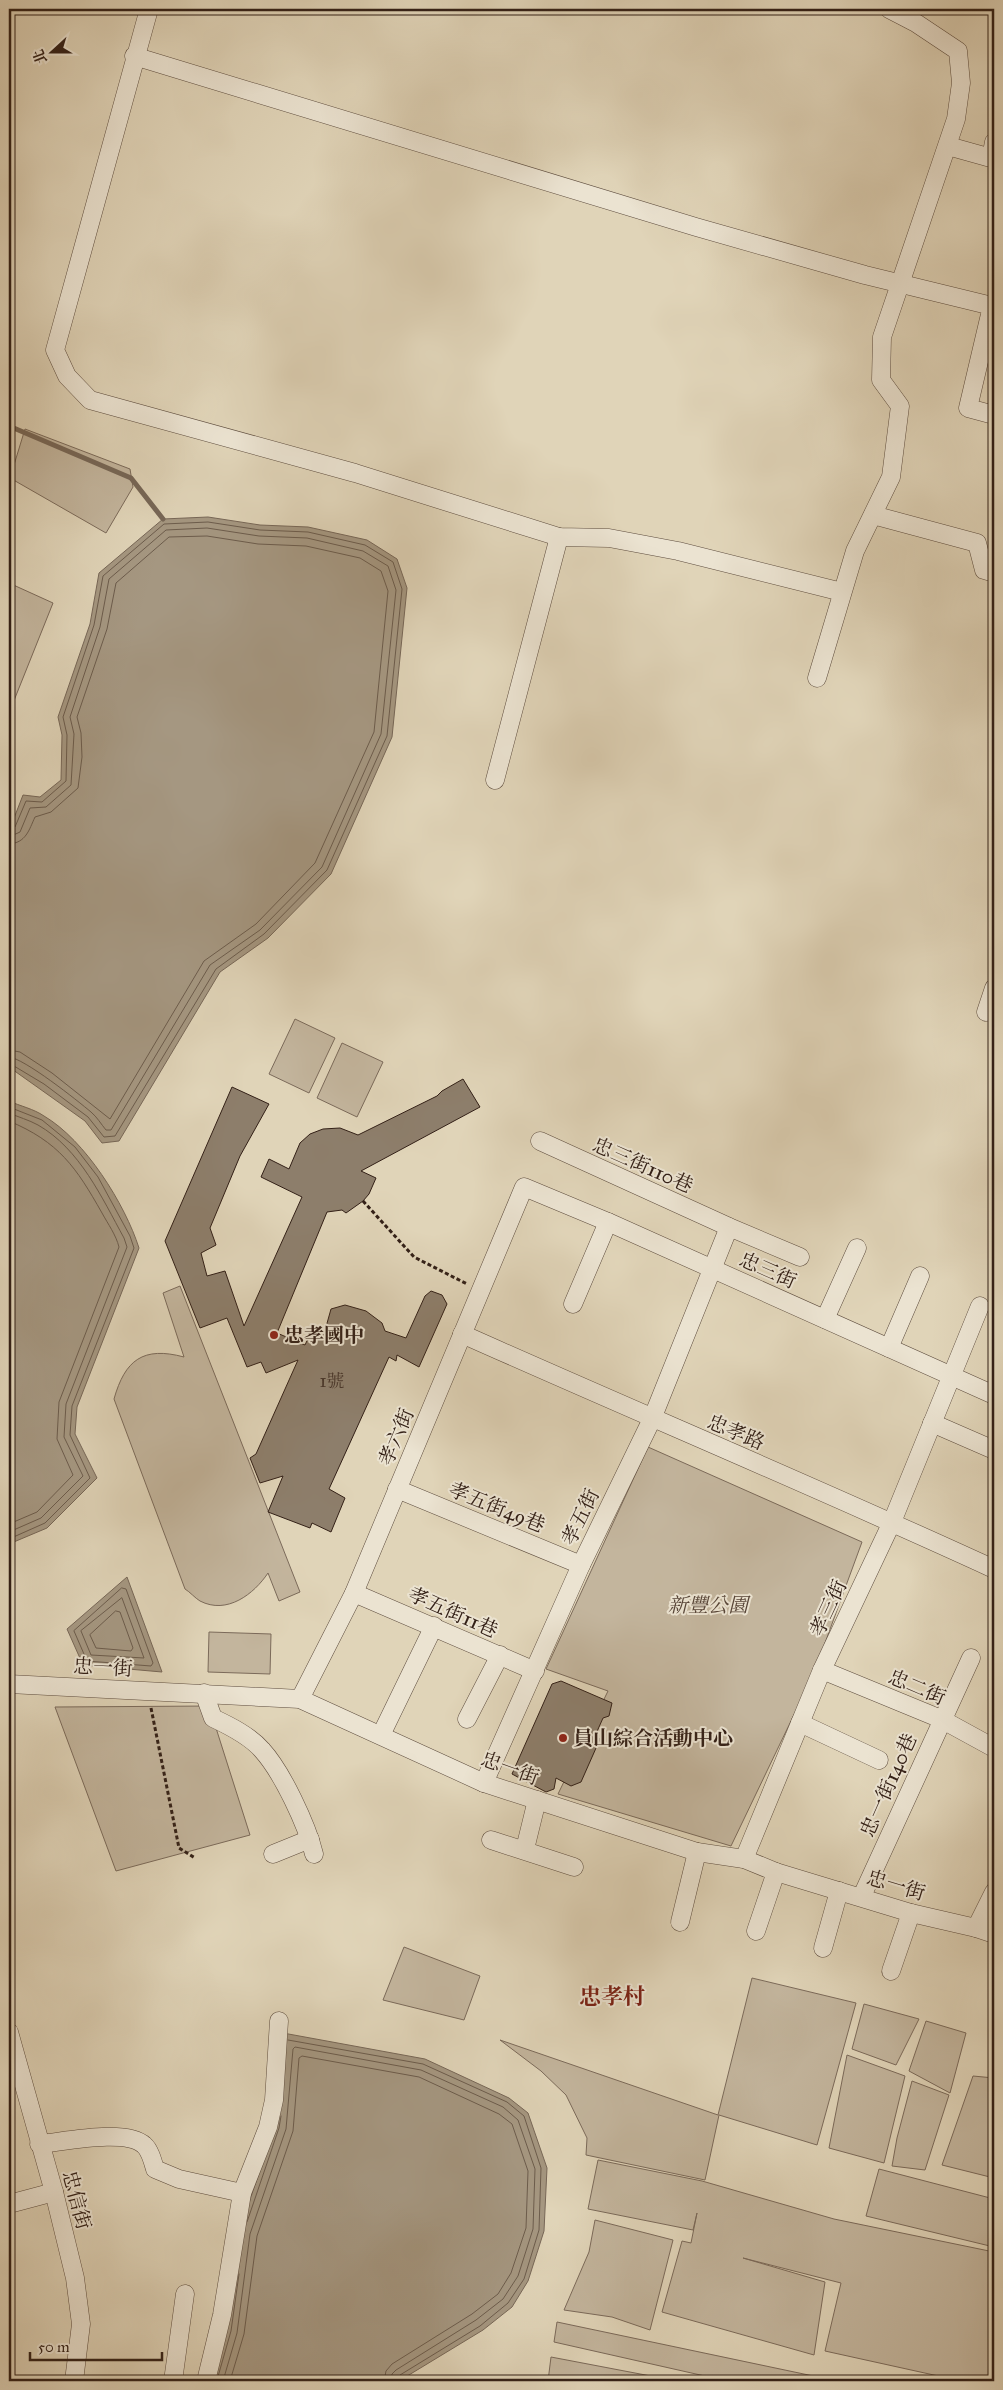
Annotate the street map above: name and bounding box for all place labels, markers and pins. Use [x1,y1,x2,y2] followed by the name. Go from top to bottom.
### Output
[284,1323,364,1347] place label: 忠孝國中
[268,1329,280,1341] marker: 忠孝國中
[573,1726,733,1750] place label: 員山綜合活動中心
[557,1732,569,1744] marker: 員山綜合活動中心

